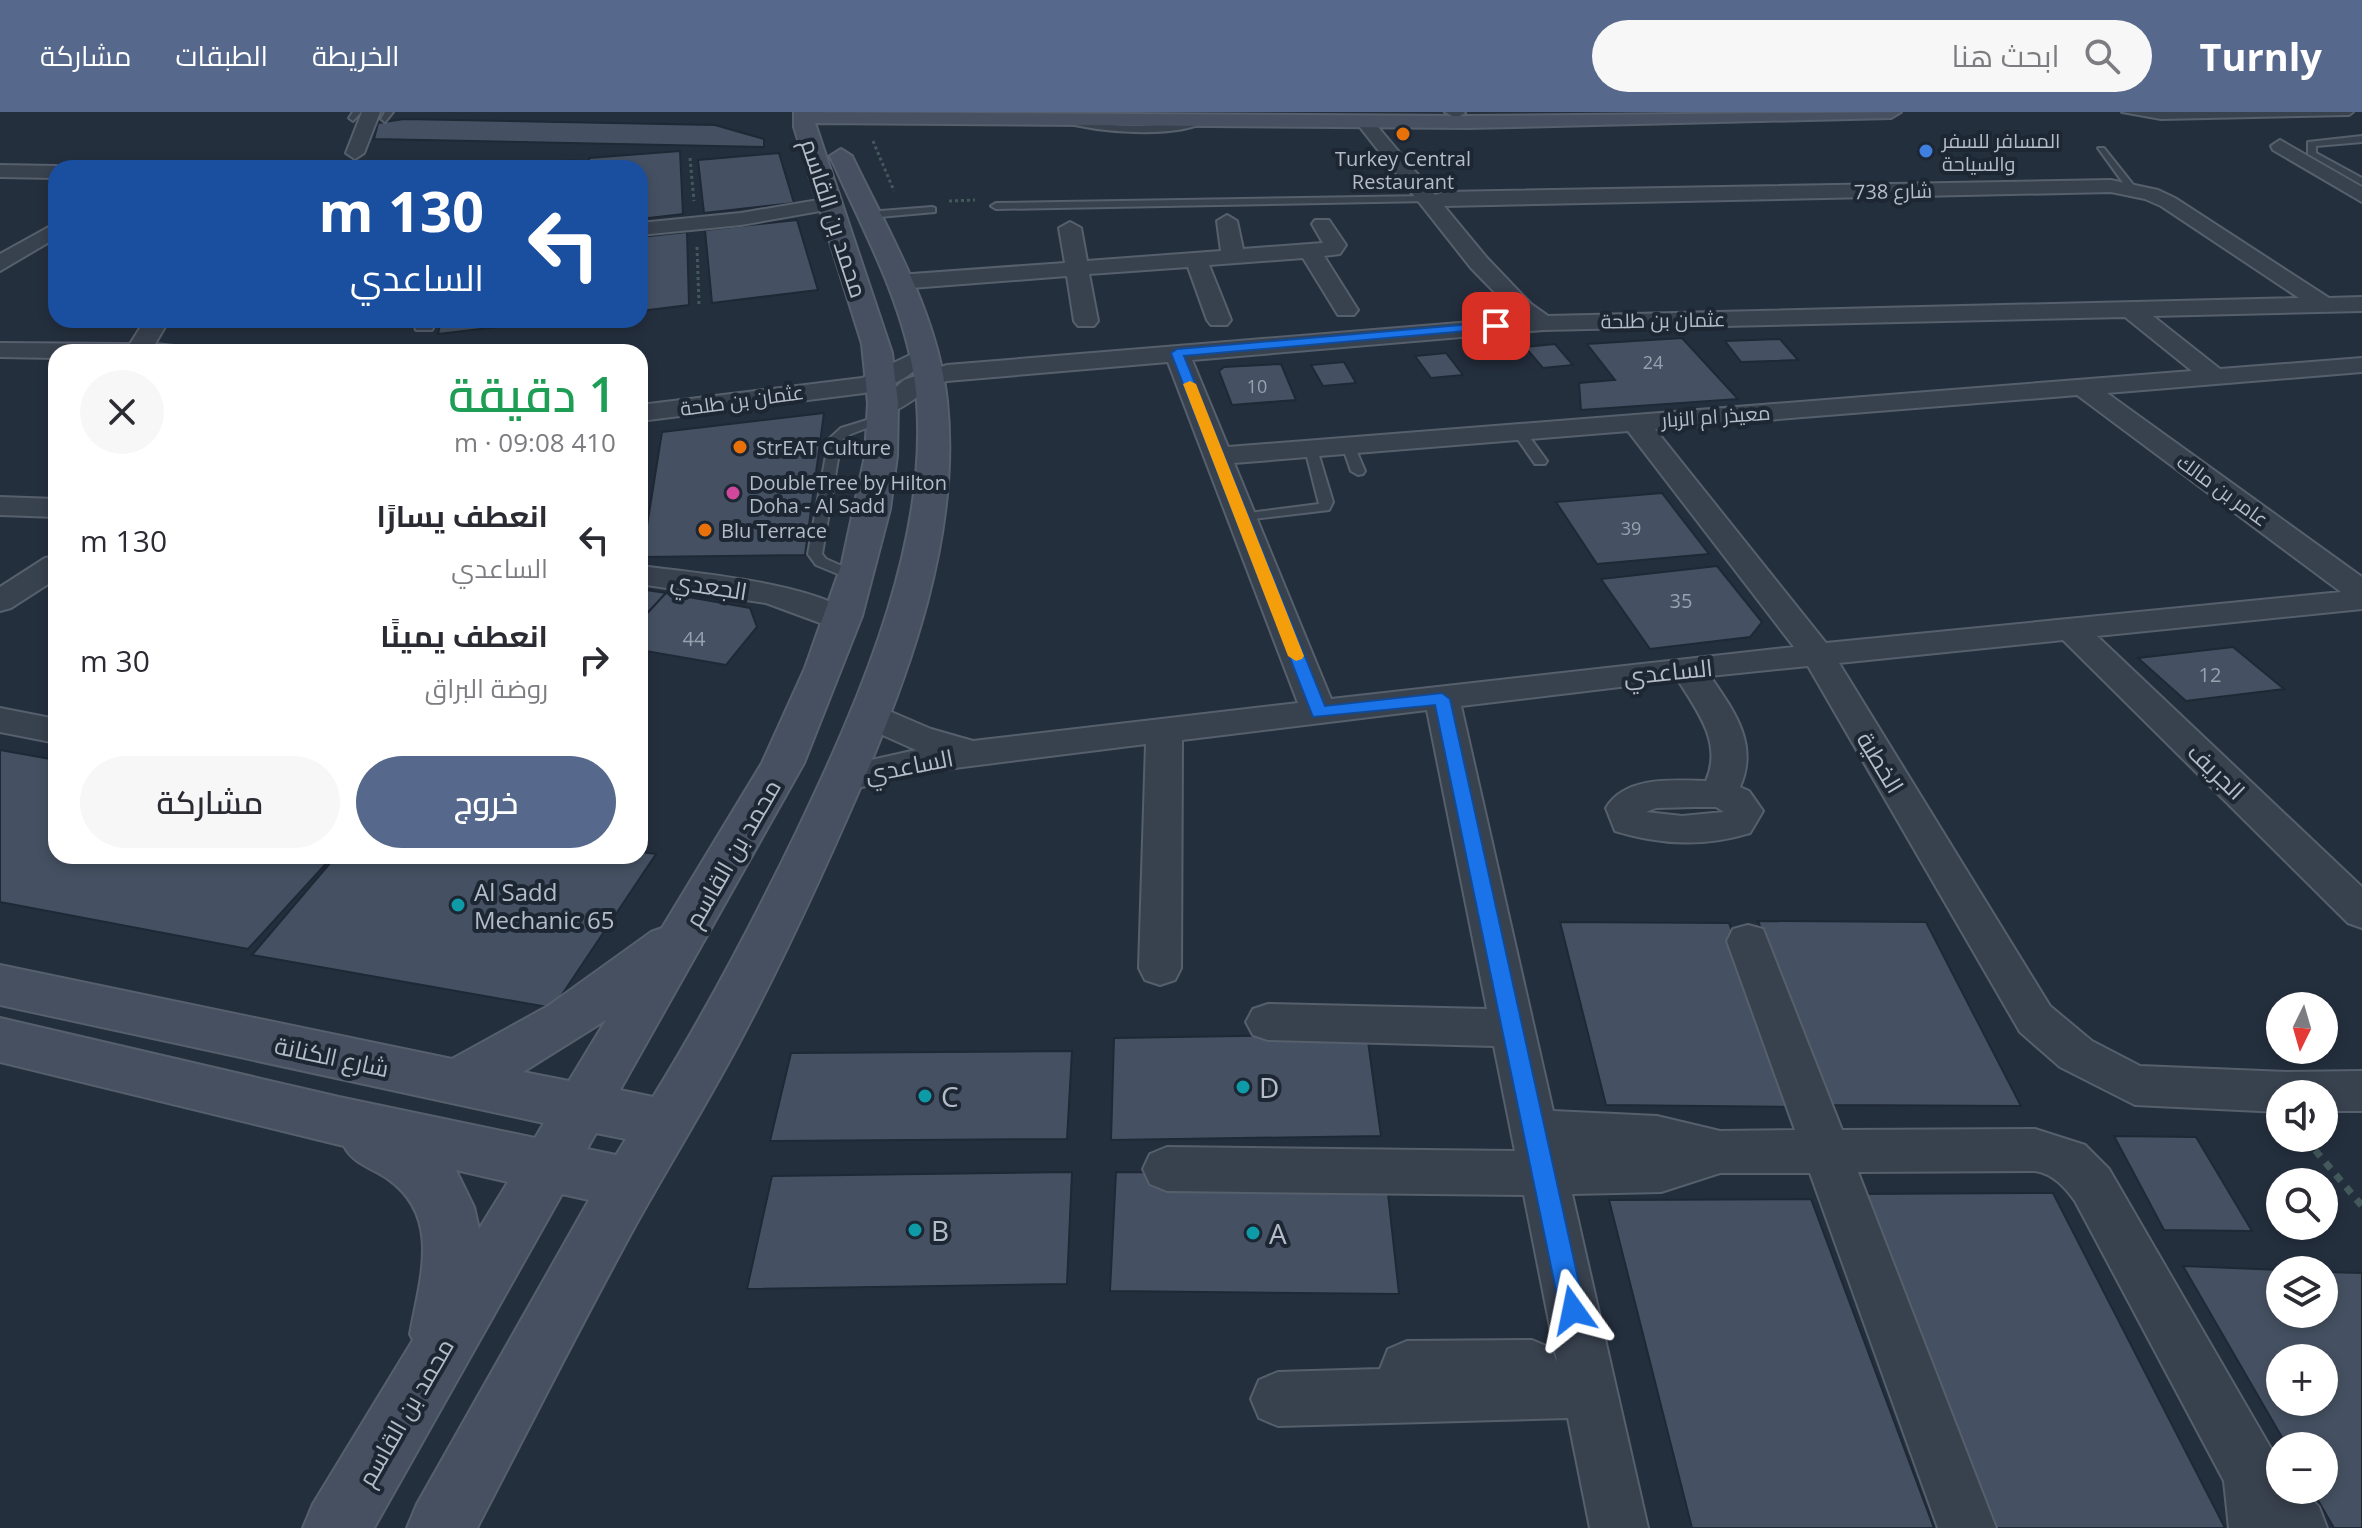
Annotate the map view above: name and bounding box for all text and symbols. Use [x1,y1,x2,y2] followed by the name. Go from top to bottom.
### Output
[1592,20,2152,92] search box
[2200,30,2322,82] text: Turnly
[2080,34,2124,78] icon: search
[1952,35,2060,76] text: ابحث هنا
[40,36,131,74] text: مشاركة
[175,36,268,74] text: الطبقات
[312,36,399,74] text: الخريطة
[1394,125,1412,143] marker: Turkey Central Restaurant
[1941,127,2060,177] place label: المسافر للسفر والسياحة
[793,134,876,302] street label: محمد بن القاسم
[1917,142,1935,160] marker: المسافر للسفر والسياحة
[1335,145,1471,195] place label: Turkey Central Restaurant
[318,172,484,248] text: 130 m
[1854,177,1932,206] street label: شارع 738
[512,192,616,296] icon: left
[350,253,484,302] text: الساعدي
[1462,292,1530,360] pin
[1474,304,1518,348] icon: arrive
[1600,305,1726,335] street label: عثمان بن طلحة
[1643,350,1663,374] house number: 24
[448,361,616,426] text: 1 دقيقة
[80,370,164,454] button: close
[1247,374,1267,398] house number: 10
[678,378,806,422] street label: عثمان بن طلحة
[1660,399,1771,434] street label: معيذر ام الزبار
[454,424,616,460] text: 410 m · 09:08
[756,434,891,461] place label: StrEAT Culture
[731,438,749,456] marker: StrEAT Culture
[2172,448,2274,532] street label: عامر بن مالك
[749,469,947,519] place label: DoubleTree by Hilton Doha - Al Sadd
[724,484,742,502] marker: DoubleTree by Hilton Doha - Al Sadd
[377,495,548,536] text: انعطف يسارًا
[1621,516,1641,540] house number: 39
[721,517,827,544] place label: Blu Terrace
[572,518,616,562] icon: left
[80,520,167,561] text: 130 m
[696,521,714,539] marker: Blu Terrace
[451,550,548,586] text: الساعدي
[668,563,750,610] street label: الجعدي
[1670,587,1692,614] house number: 35
[380,615,548,656] text: انعطف يمينًا
[683,625,706,652] house number: 44
[572,638,616,682] icon: right
[80,640,150,681] text: 30 m
[1622,650,1714,695] street label: الساعدي
[2199,661,2221,688] house number: 12
[425,670,548,706] text: روضة البراق
[1850,725,1912,799] street label: الخطية
[2181,735,2253,807] street label: الجريف
[862,740,957,793] street label: الساعدي
[80,756,340,848] button: مشاركة
[356,756,616,848] button: خروج
[676,773,789,934] street label: محمد بن القاسم
[474,875,615,936] place label: Al Sadd Mechanic 65
[449,896,467,914] marker: Al Sadd Mechanic 65
[2266,992,2338,1064] north arrow
[2266,992,2338,1504] map controls
[272,1028,392,1085] street label: شارع الكنانة
[1259,1068,1279,1106] place label: D
[941,1077,959,1115] place label: C
[1234,1078,1252,1096] marker: D
[2266,1080,2338,1152] button: sound
[916,1087,934,1105] marker: C
[2266,1168,2338,1240] button: search
[931,1211,949,1249] place label: B
[1269,1214,1287,1252] place label: A
[906,1221,924,1239] marker: B
[1244,1224,1262,1242] marker: A
[2266,1256,2338,1328] button: layers
[1531,1268,1615,1352] position arrow
[349,1332,462,1493] street label: محمد بن القاسم
[2266,1344,2338,1416] button: +
[2266,1432,2338,1504] button: −

